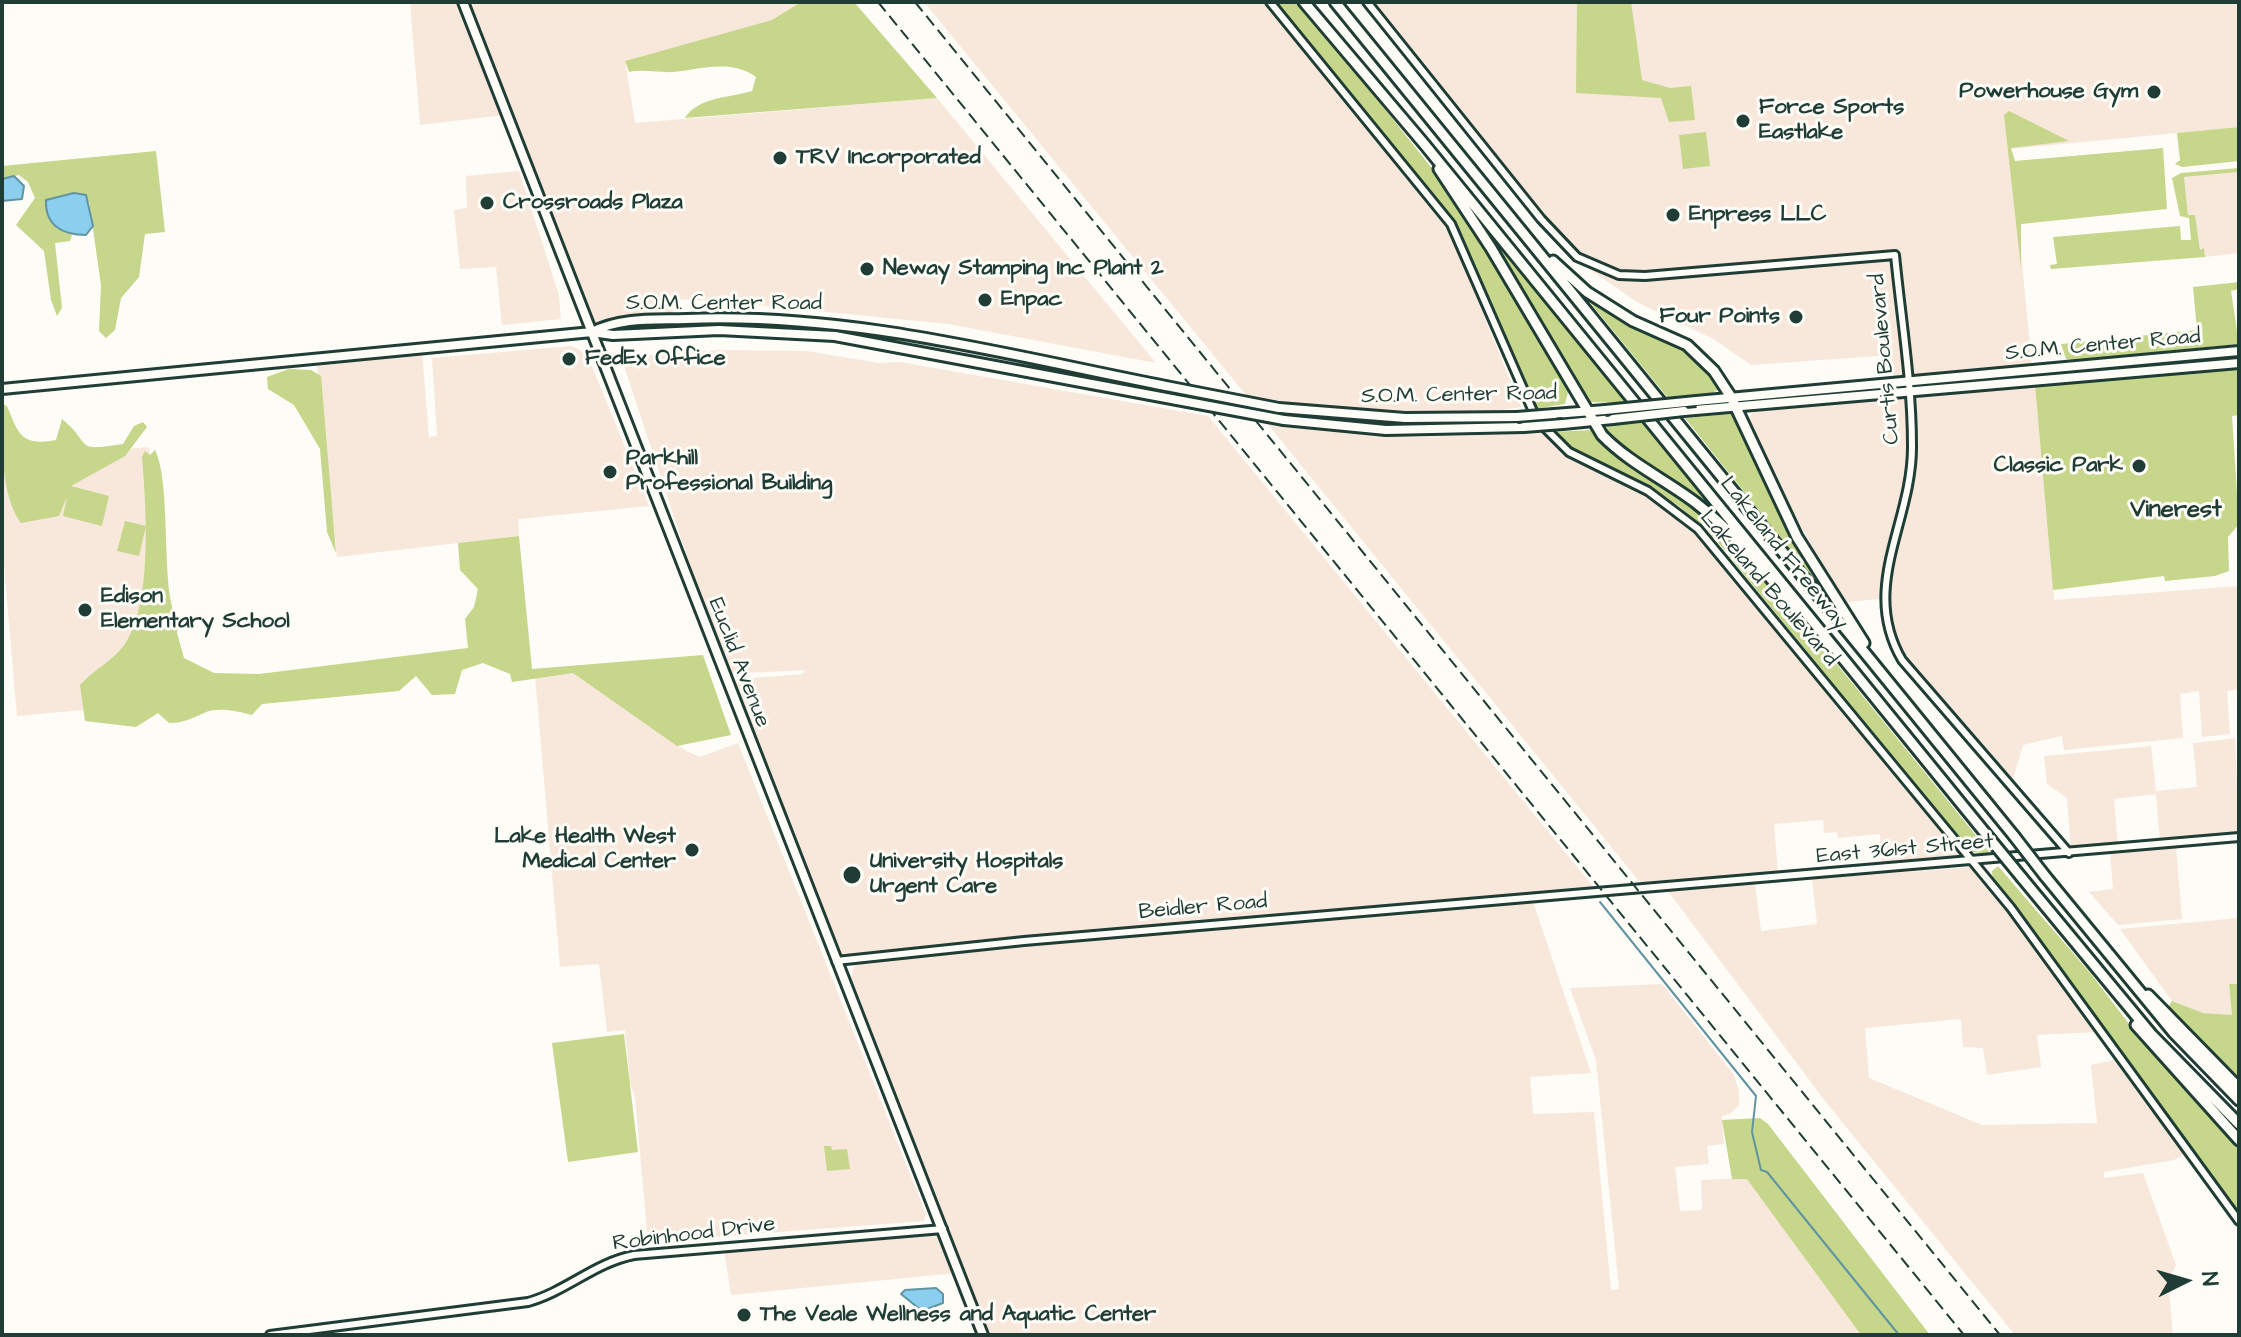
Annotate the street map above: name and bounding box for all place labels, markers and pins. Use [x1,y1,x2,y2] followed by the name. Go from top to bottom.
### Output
[1959,79,2138,105] place label: Powerhouse Gym
[2145,83,2163,101] marker: Powerhouse Gym
[1759,95,1904,146] place label: Force Sports Eastlake
[1734,112,1752,130] marker: Force Sports Eastlake
[796,145,981,171] place label: TRV Incorporated
[771,149,789,167] marker: TRV Incorporated
[503,190,683,216] place label: Crossroads Plaza
[478,194,496,212] marker: Crossroads Plaza
[1689,202,1826,228] place label: Enpress LLC
[1664,206,1682,224] marker: Enpress LLC
[883,256,1164,282] place label: Neway Stamping Inc Plant 2
[858,260,876,278] marker: Neway Stamping Inc Plant 2
[1001,287,1062,313] place label: Enpac
[976,291,994,309] marker: Enpac
[1660,304,1780,330] place label: Four Points
[1787,308,1805,326] marker: Four Points
[585,346,726,372] place label: FedEx Office
[560,350,578,368] marker: FedEx Office
[626,446,832,498] place label: Parkhill Professional Building
[1994,453,2123,479] place label: Classic Park
[2130,457,2148,475] marker: Classic Park
[601,463,619,481] marker: Parkhill Professional Building
[101,584,290,636] place label: Edison Elementary School
[76,601,94,619] marker: Edison Elementary School
[494,824,676,876] place label: Lake Health West Medical Center
[683,841,701,859] marker: Lake Health West Medical Center
[870,849,1063,900] place label: University Hospitals Urgent Care
[841,864,863,886] marker: University Hospitals Urgent Care
[760,1302,1156,1328] place label: The Veale Wellness and Aquatic Center
[735,1306,753,1324] marker: The Veale Wellness and Aquatic Center

